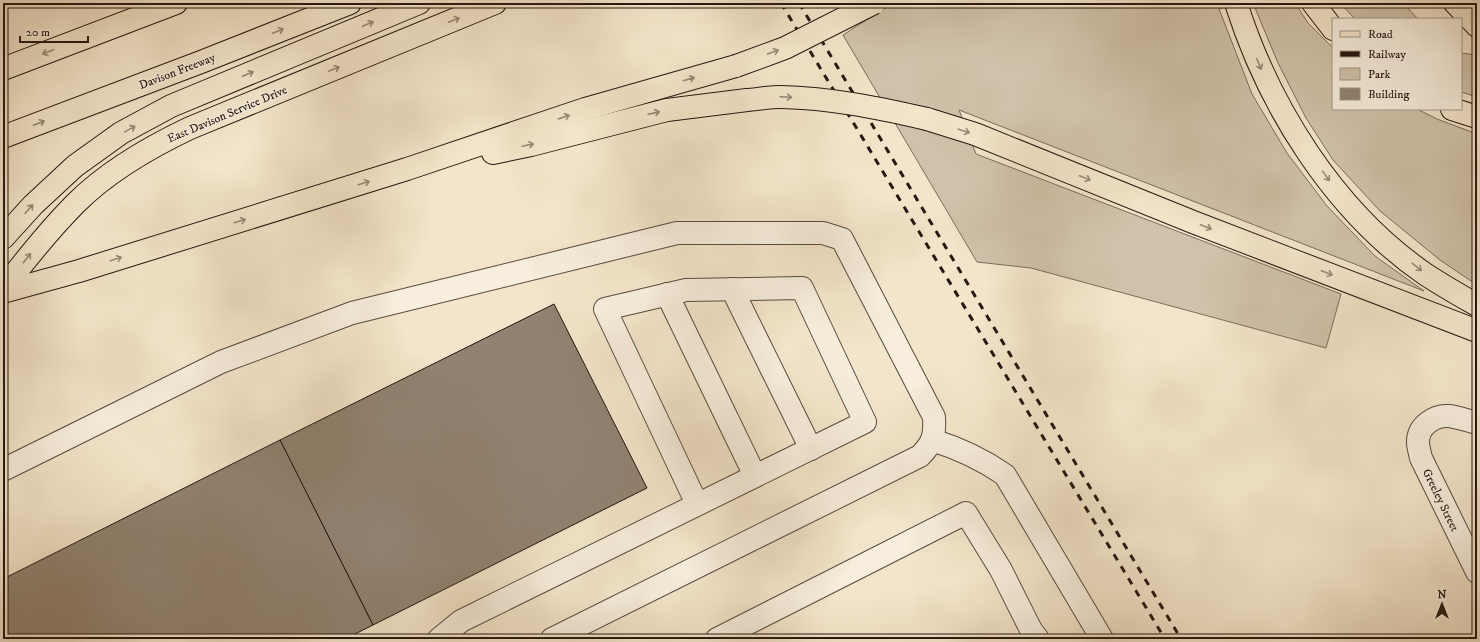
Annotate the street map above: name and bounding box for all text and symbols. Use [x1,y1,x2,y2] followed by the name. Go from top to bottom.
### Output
[448,15,460,23] one-way arrow
[20,18,88,44] scale bar
[1332,18,1462,110] legend
[362,20,374,27] one-way arrow
[26,25,50,40] text: 20 m
[272,27,284,35] one-way arrow
[1368,27,1393,42] text: Road
[1368,47,1406,62] text: Railway
[43,48,55,56] one-way arrow
[766,48,778,56] one-way arrow
[137,50,218,93] street label: Davison Freeway
[1256,58,1264,70] one-way arrow
[327,65,339,73] one-way arrow
[1368,67,1390,82] text: Park
[242,70,254,77] one-way arrow
[683,75,696,82] one-way arrow
[165,82,289,147] street label: East Davison Service Drive
[1368,87,1409,102] text: Building
[779,94,792,101] one-way arrow
[647,109,660,117] one-way arrow
[557,112,569,120] one-way arrow
[33,119,45,127] one-way arrow
[124,124,136,132] one-way arrow
[958,128,971,135] one-way arrow
[521,141,534,149] one-way arrow
[1321,170,1330,181] one-way arrow
[1079,175,1091,183] one-way arrow
[358,179,371,186] one-way arrow
[24,205,33,215] one-way arrow
[233,217,246,224] one-way arrow
[1200,223,1212,231] one-way arrow
[23,253,31,264] one-way arrow
[110,255,122,263] one-way arrow
[1412,263,1423,272] one-way arrow
[1321,270,1333,278] one-way arrow
[1419,466,1462,534] street label: Greeley Street
[1422,584,1462,624] north arrow
[1437,588,1447,602] text: N

